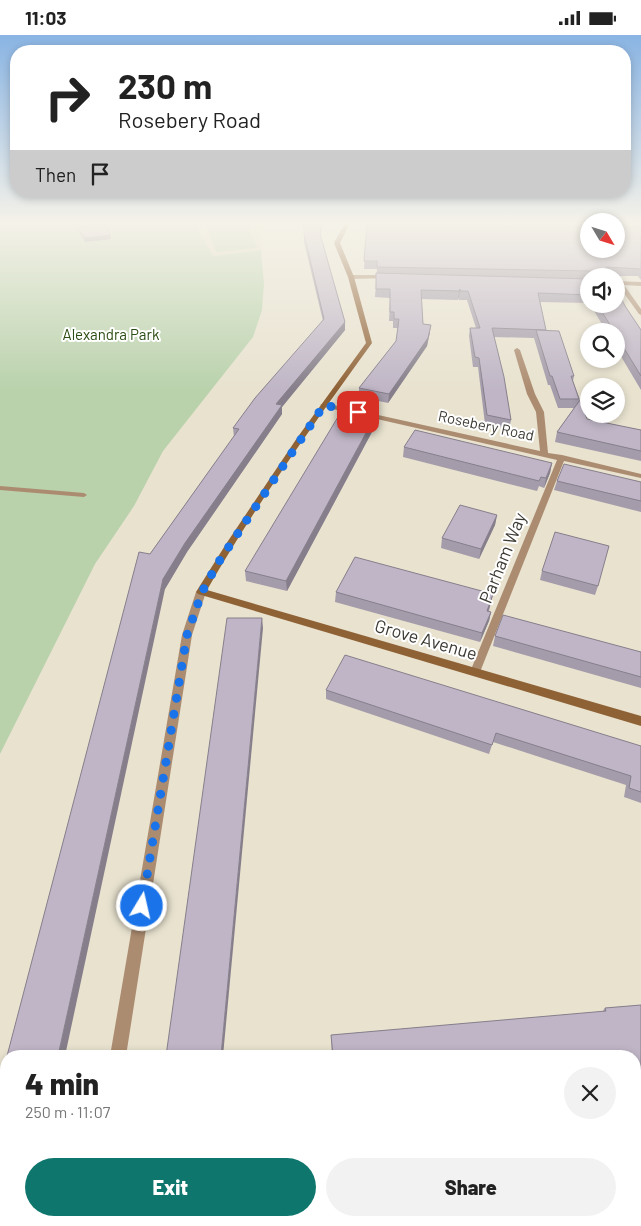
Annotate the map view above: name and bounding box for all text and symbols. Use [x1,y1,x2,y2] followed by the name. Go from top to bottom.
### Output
[25,6,67,29] text: 11:03
[118,64,212,106] text: 230 m
[35,65,100,130] icon: right
[118,106,261,132] text: Rosebery Road
[86,160,114,188] icon: arrive
[35,163,76,186] text: Then
[580,213,625,257] north arrow
[580,213,625,423] map controls
[580,268,625,313] button: sound
[580,323,625,368] button: search
[63,325,160,343] park label: Alexandra Park
[580,378,625,423] button: layers
[337,391,379,433] pin
[344,398,372,426] icon: arrive
[437,406,536,444] street label: Rosebery Road
[474,509,530,606] street label: Parham Way
[372,614,480,664] street label: Grove Avenue
[115,879,167,931] position arrow
[25,1065,99,1101] text: 4 min
[564,1067,616,1119] button: close
[25,1102,110,1121] text: 250 m · 11:07
[25,1158,316,1216] button: Exit
[326,1158,616,1216] button: Share

